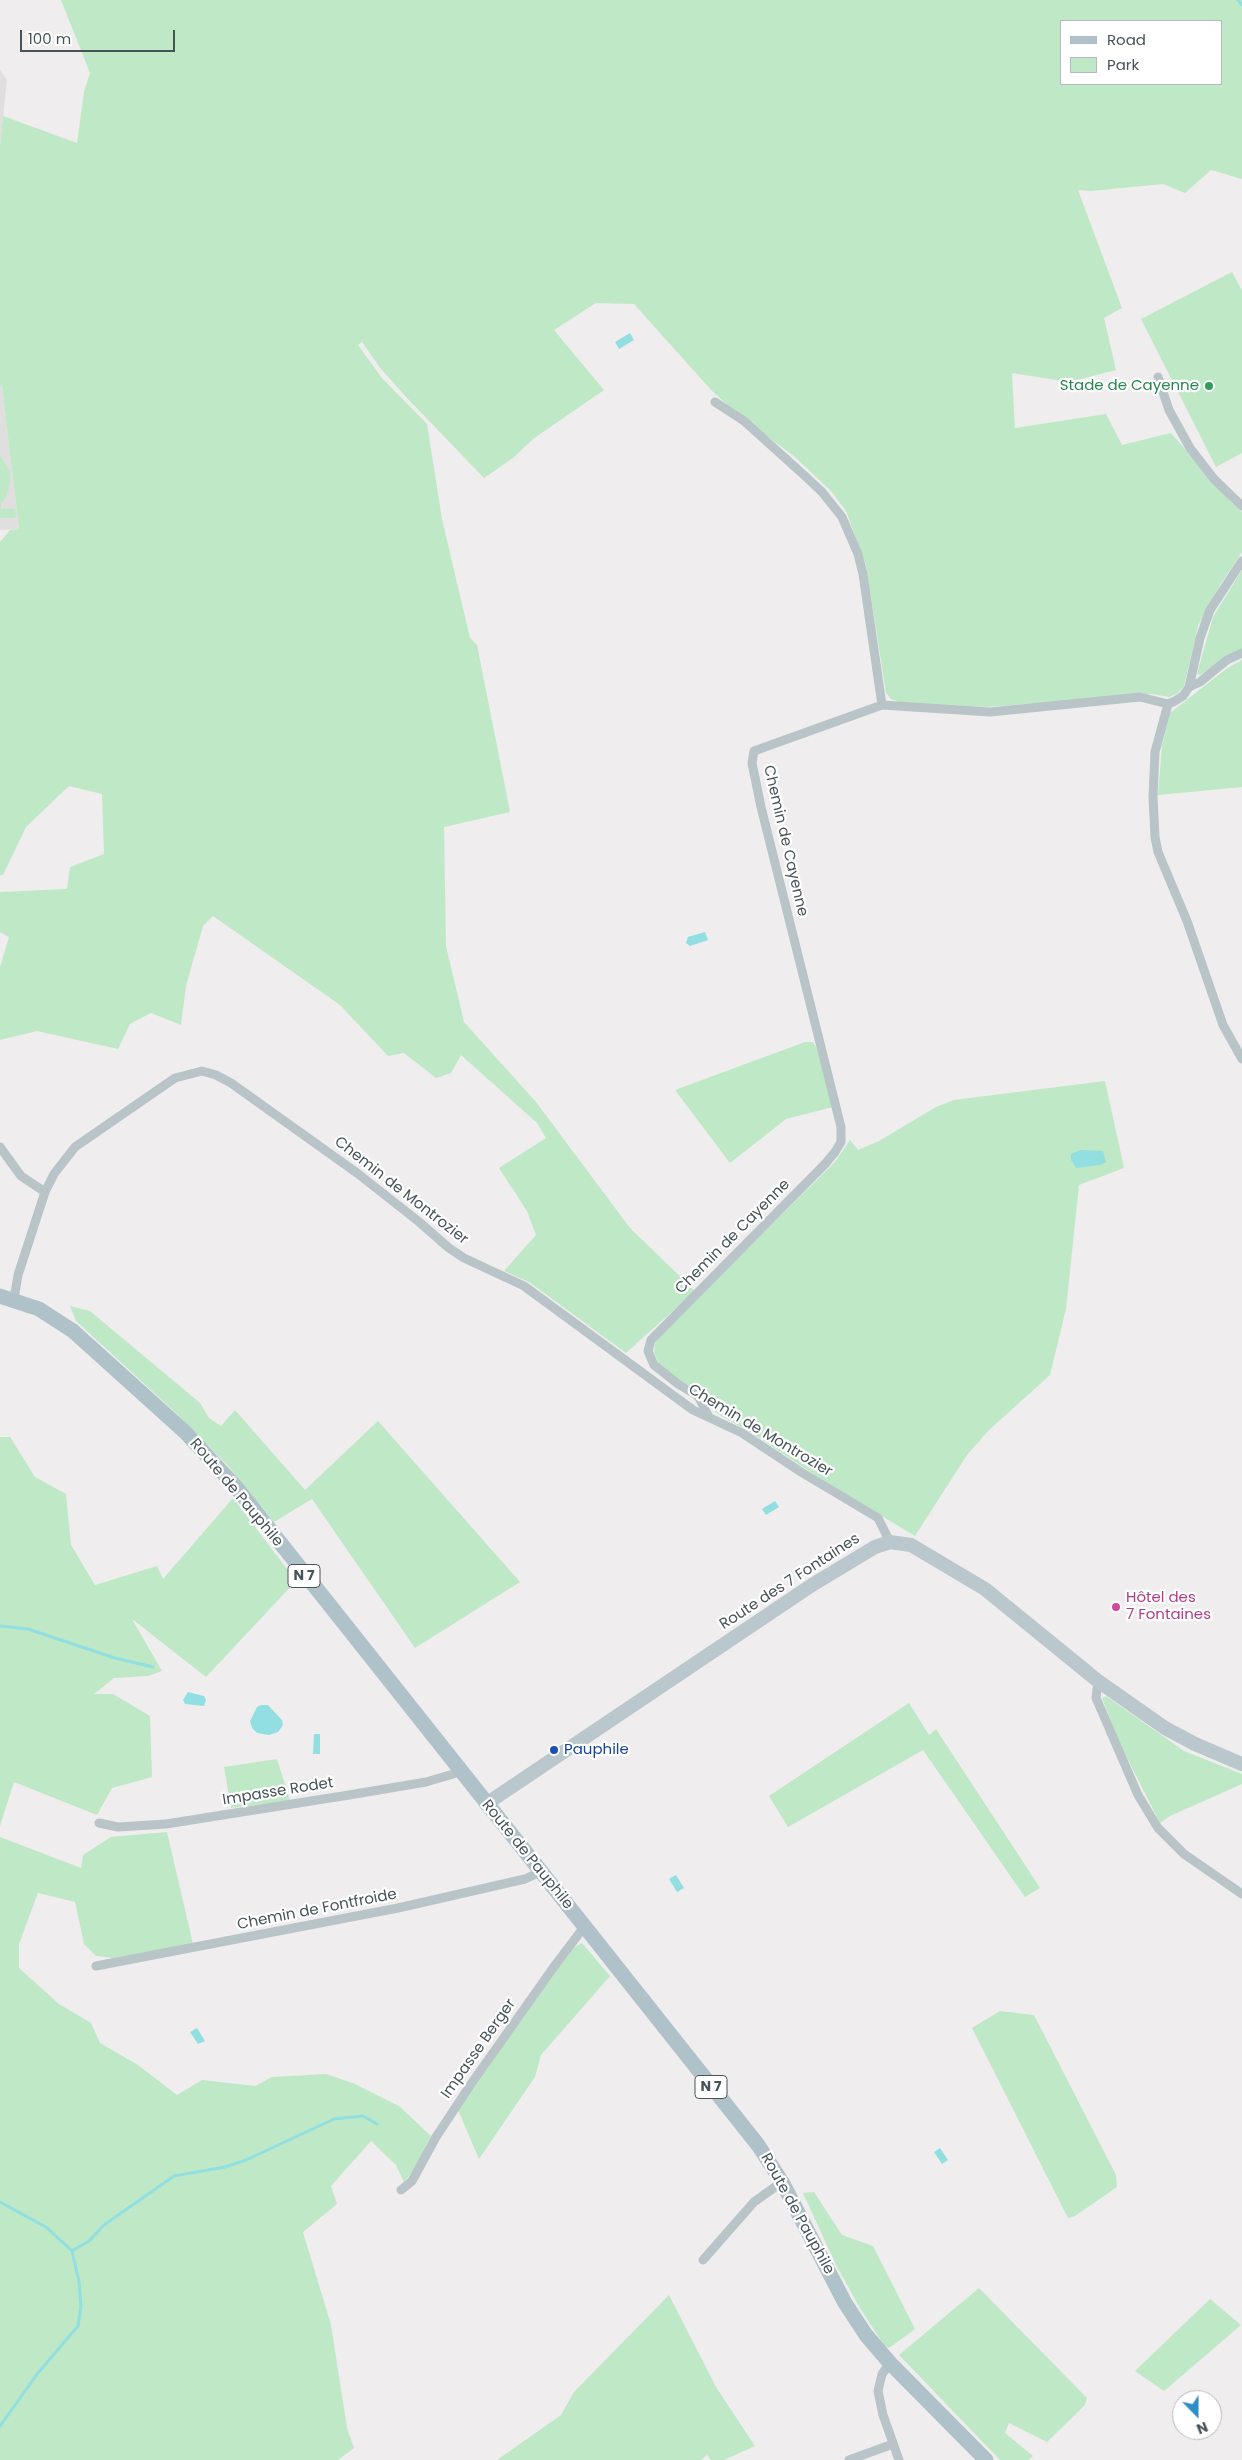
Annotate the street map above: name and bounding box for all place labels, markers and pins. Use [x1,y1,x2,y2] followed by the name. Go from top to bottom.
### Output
[1060,377,1199,395] place label: Stade de Cayenne
[1203,380,1215,392] marker: Stade de Cayenne
[1126,1589,1211,1624] place label: Hôtel des 7 Fontaines
[1110,1601,1122,1613] marker: Hôtel des 7 Fontaines
[564,1741,629,1759] place label: Pauphile
[548,1744,560,1756] marker: Pauphile

